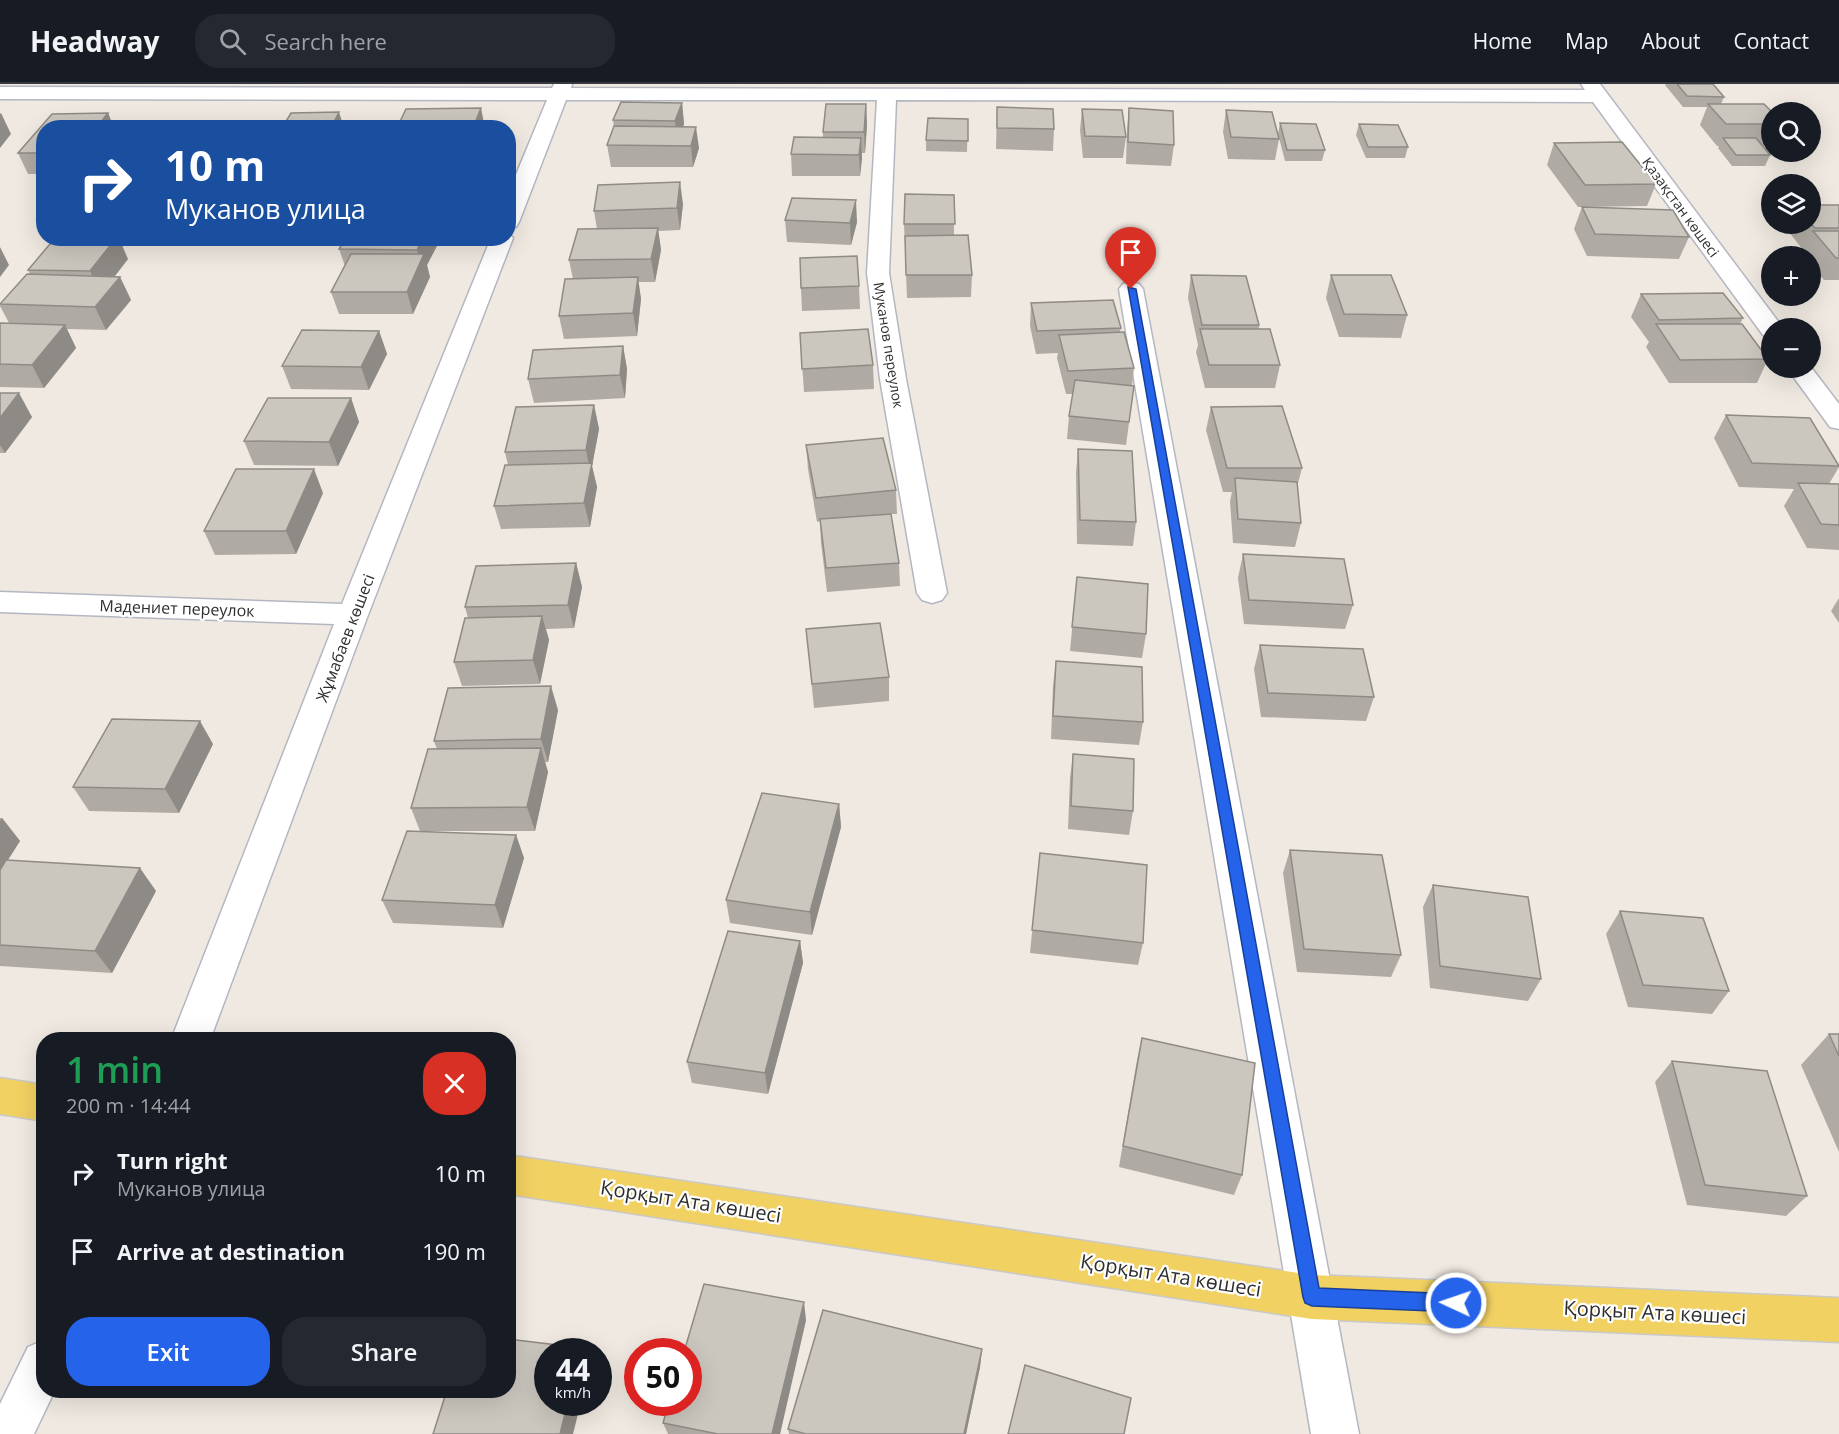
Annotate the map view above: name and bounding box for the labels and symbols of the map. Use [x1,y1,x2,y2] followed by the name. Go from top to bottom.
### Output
[1638,153,1724,261] street label: Қазақстан көшесі
[1105,227,1156,289] pin
[870,281,908,410] street label: Муканов переулок
[310,571,380,705] street label: Жұмабаев көшесі
[99,594,256,622] street label: Мадениет переулок
[599,1173,783,1229] street label: Қорқыт Ата көшесі
[1079,1247,1263,1303] street label: Қорқыт Ата көшесі
[1424,1271,1488,1335] position arrow
[1563,1294,1747,1330] street label: Қорқыт Ата көшесі
[624,1338,702,1416] speed limit sign: 50

